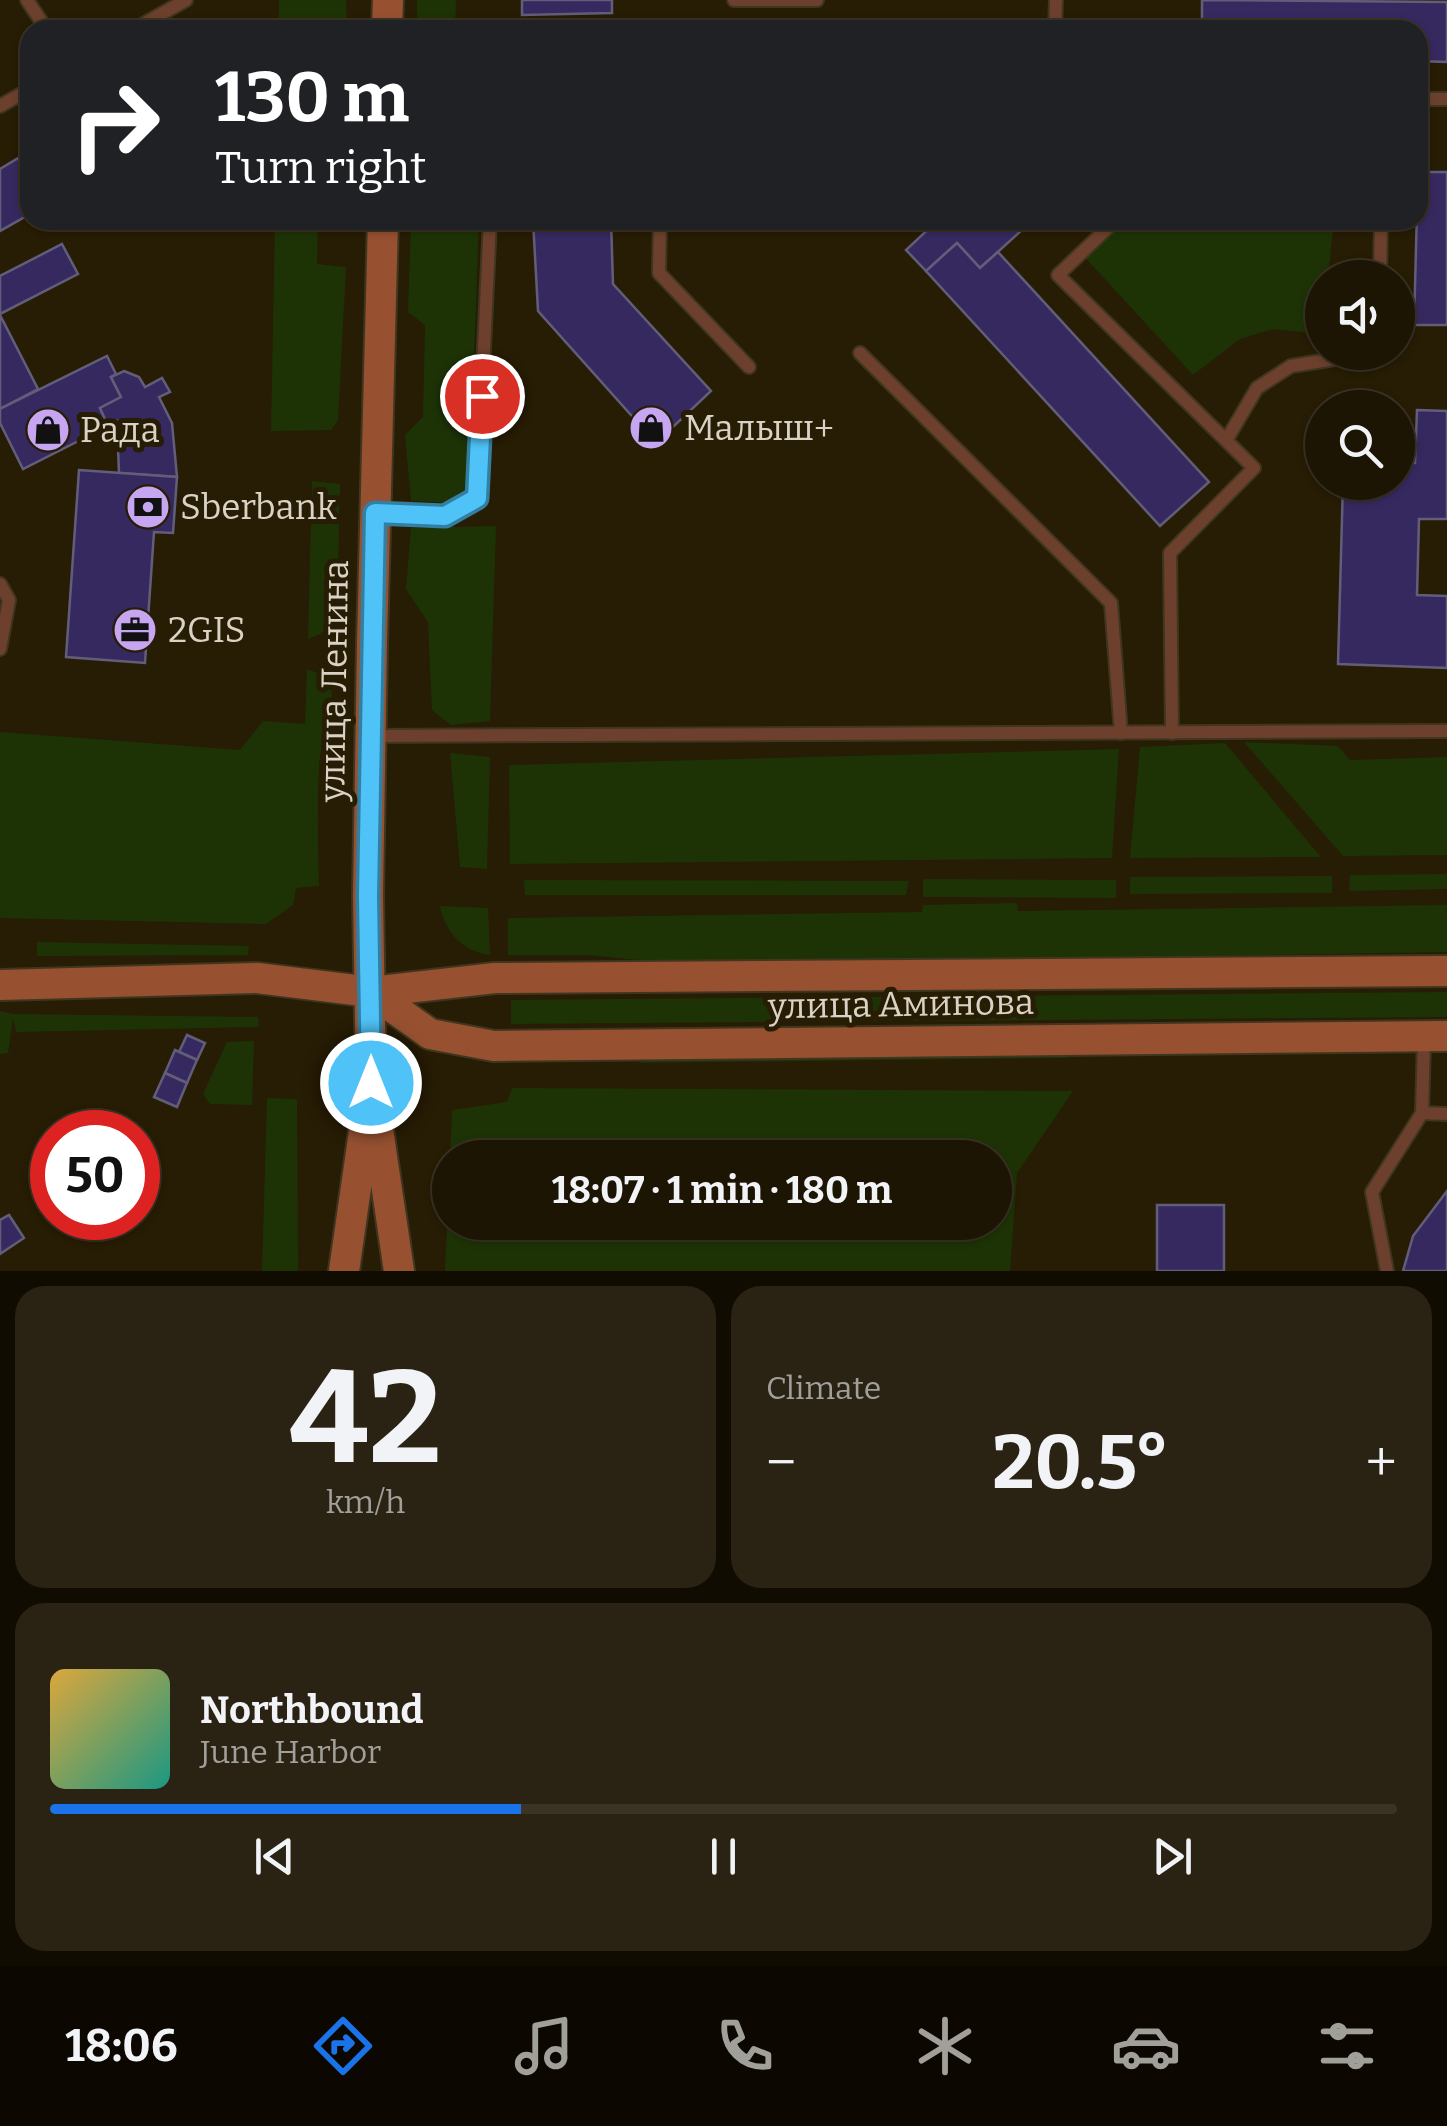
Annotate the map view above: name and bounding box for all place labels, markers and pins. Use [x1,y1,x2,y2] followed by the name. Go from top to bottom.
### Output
[440,354,525,439] pin
[628,405,674,451] shop icon: Малыш+
[25,407,71,453] shop icon: Рада
[684,407,834,449] place label: Малыш+
[80,409,160,451] place label: Рада
[125,484,171,530] bank icon: Sberbank
[180,486,337,528] place label: Sberbank
[112,607,158,653] office icon: 2GIS
[168,609,246,651] place label: 2GIS

